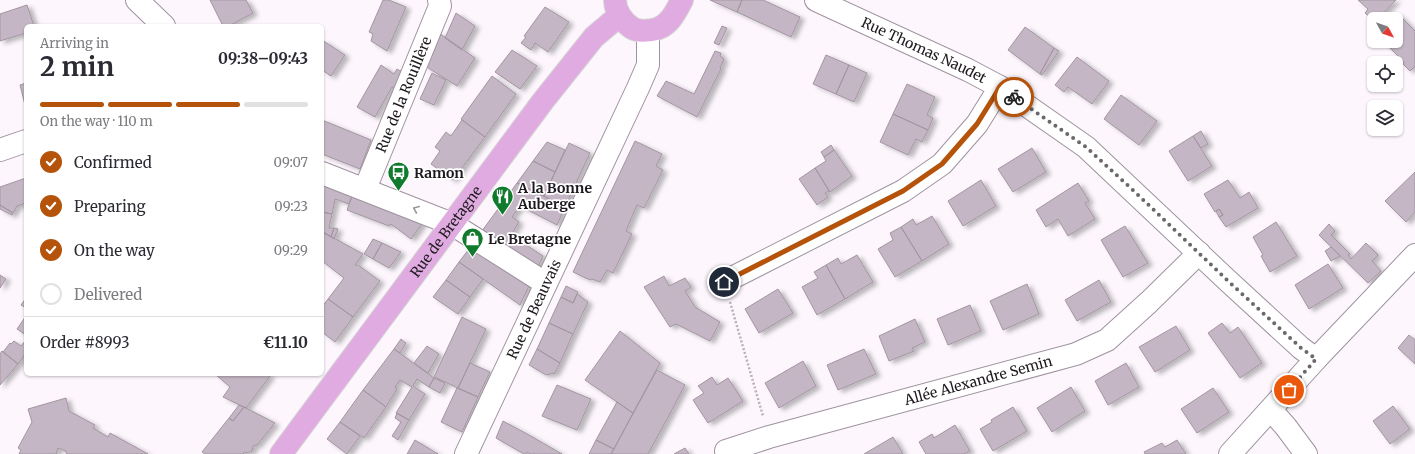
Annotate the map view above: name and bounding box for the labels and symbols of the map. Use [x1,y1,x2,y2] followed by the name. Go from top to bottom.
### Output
[1367,12,1403,48] north arrow
[859,13,990,87] street label: Rue Thomas Naudet
[372,34,435,155] street label: Rue de la Rouillère
[994,77,1034,117] courier
[385,160,411,193] bus stop icon: Ramon
[414,164,464,182] place label: Ramon
[517,179,592,213] place label: A la Bonne Auberge
[406,182,486,281] street label: Rue de Bretagne
[489,183,515,216] restaurant icon: A la Bonne Auberge
[413,206,420,214] one-way arrow
[460,226,486,259] shop icon: Le Bretagne
[488,230,571,248] place label: Le Bretagne
[503,256,565,362] street label: Rue de Beauvais
[707,265,741,299] pin
[901,352,1054,409] street label: Allée Alexandre Semin
[1272,373,1306,407] pin

